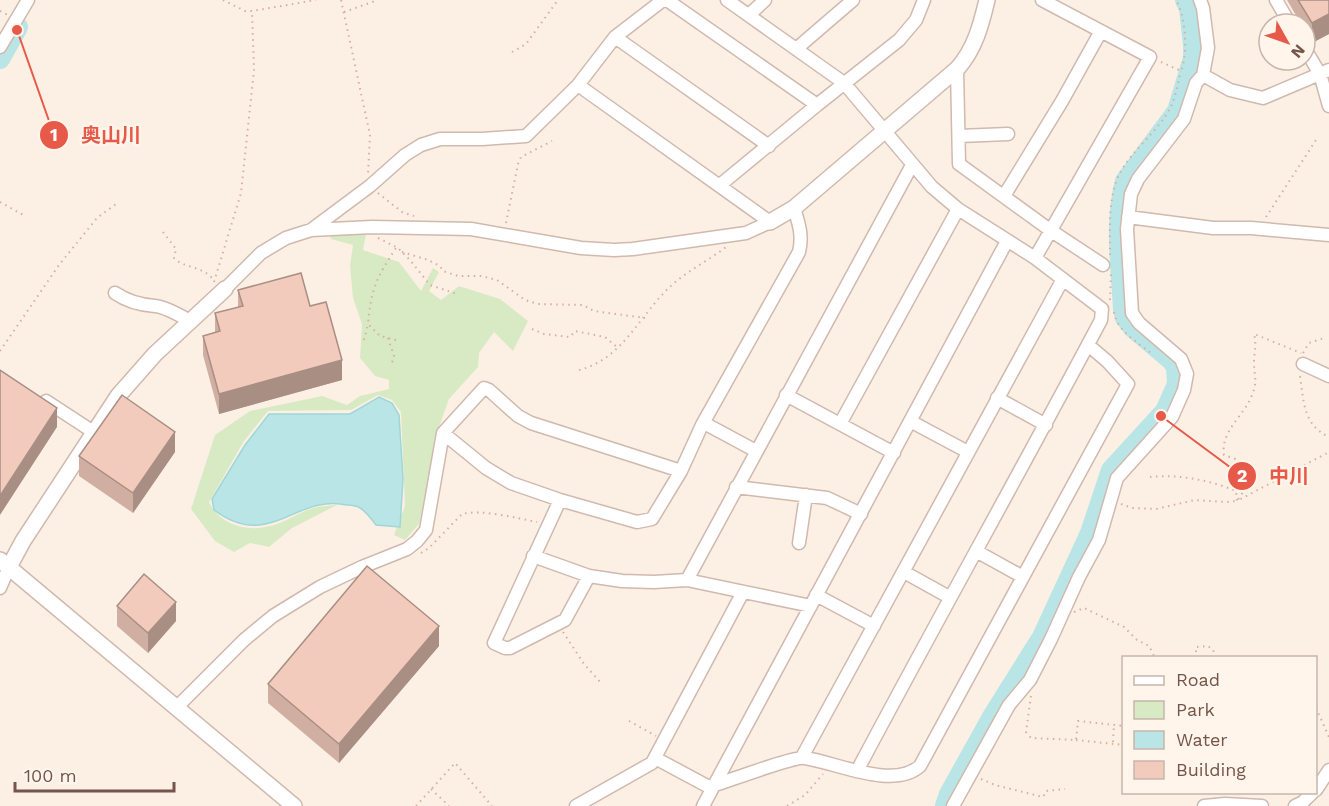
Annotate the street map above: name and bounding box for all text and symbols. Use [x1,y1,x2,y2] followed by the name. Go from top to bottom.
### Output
[1257,12,1317,72] north arrow
[1287,41,1309,62] text: N
[39,116,153,154] callout: 奥山川
[81,123,141,147] text: 奥山川
[50,124,58,145] text: 1
[1227,457,1321,495] callout: 中川
[1269,464,1309,488] text: 中川
[1237,465,1247,486] text: 2
[1122,656,1317,794] legend
[1176,669,1220,690] text: Road
[1176,699,1215,720] text: Park
[1176,729,1228,750] text: Water
[15,755,174,793] scale bar
[1176,759,1246,780] text: Building
[24,765,77,786] text: 100 m

